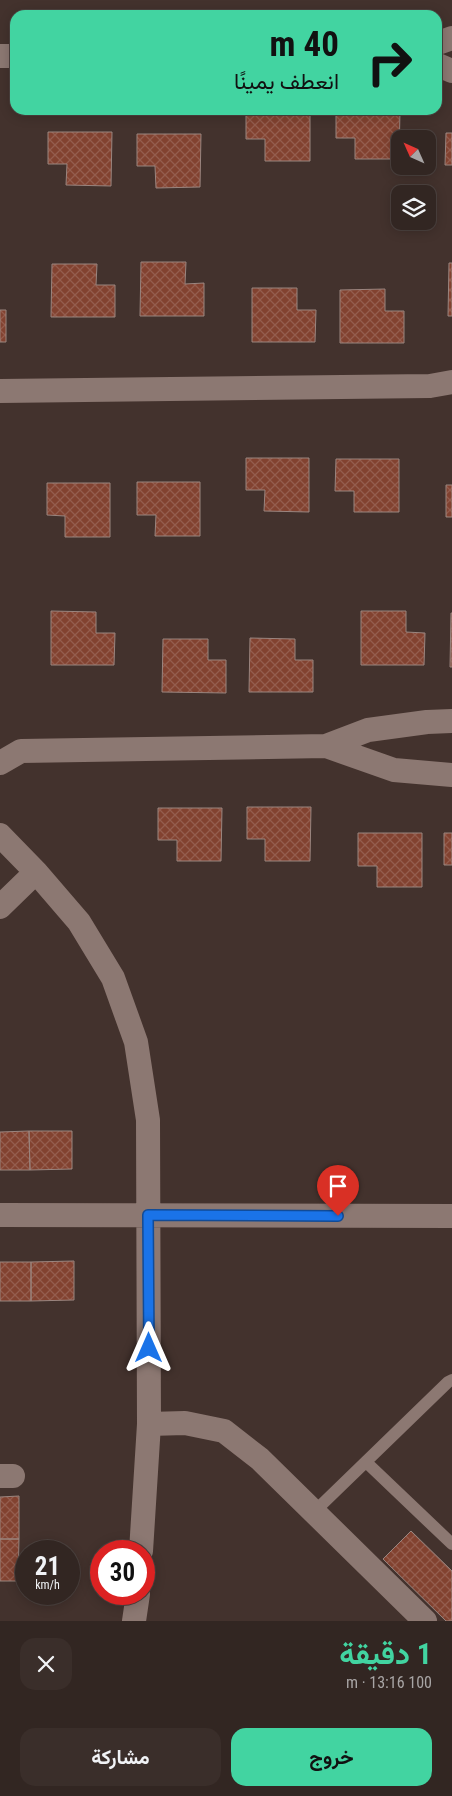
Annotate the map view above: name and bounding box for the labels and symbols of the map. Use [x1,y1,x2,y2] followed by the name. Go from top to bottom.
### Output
[391,130,436,175] north arrow
[317,1165,359,1216] pin
[122,1321,174,1373] position arrow
[90,1540,155,1605] speed limit sign: 30

